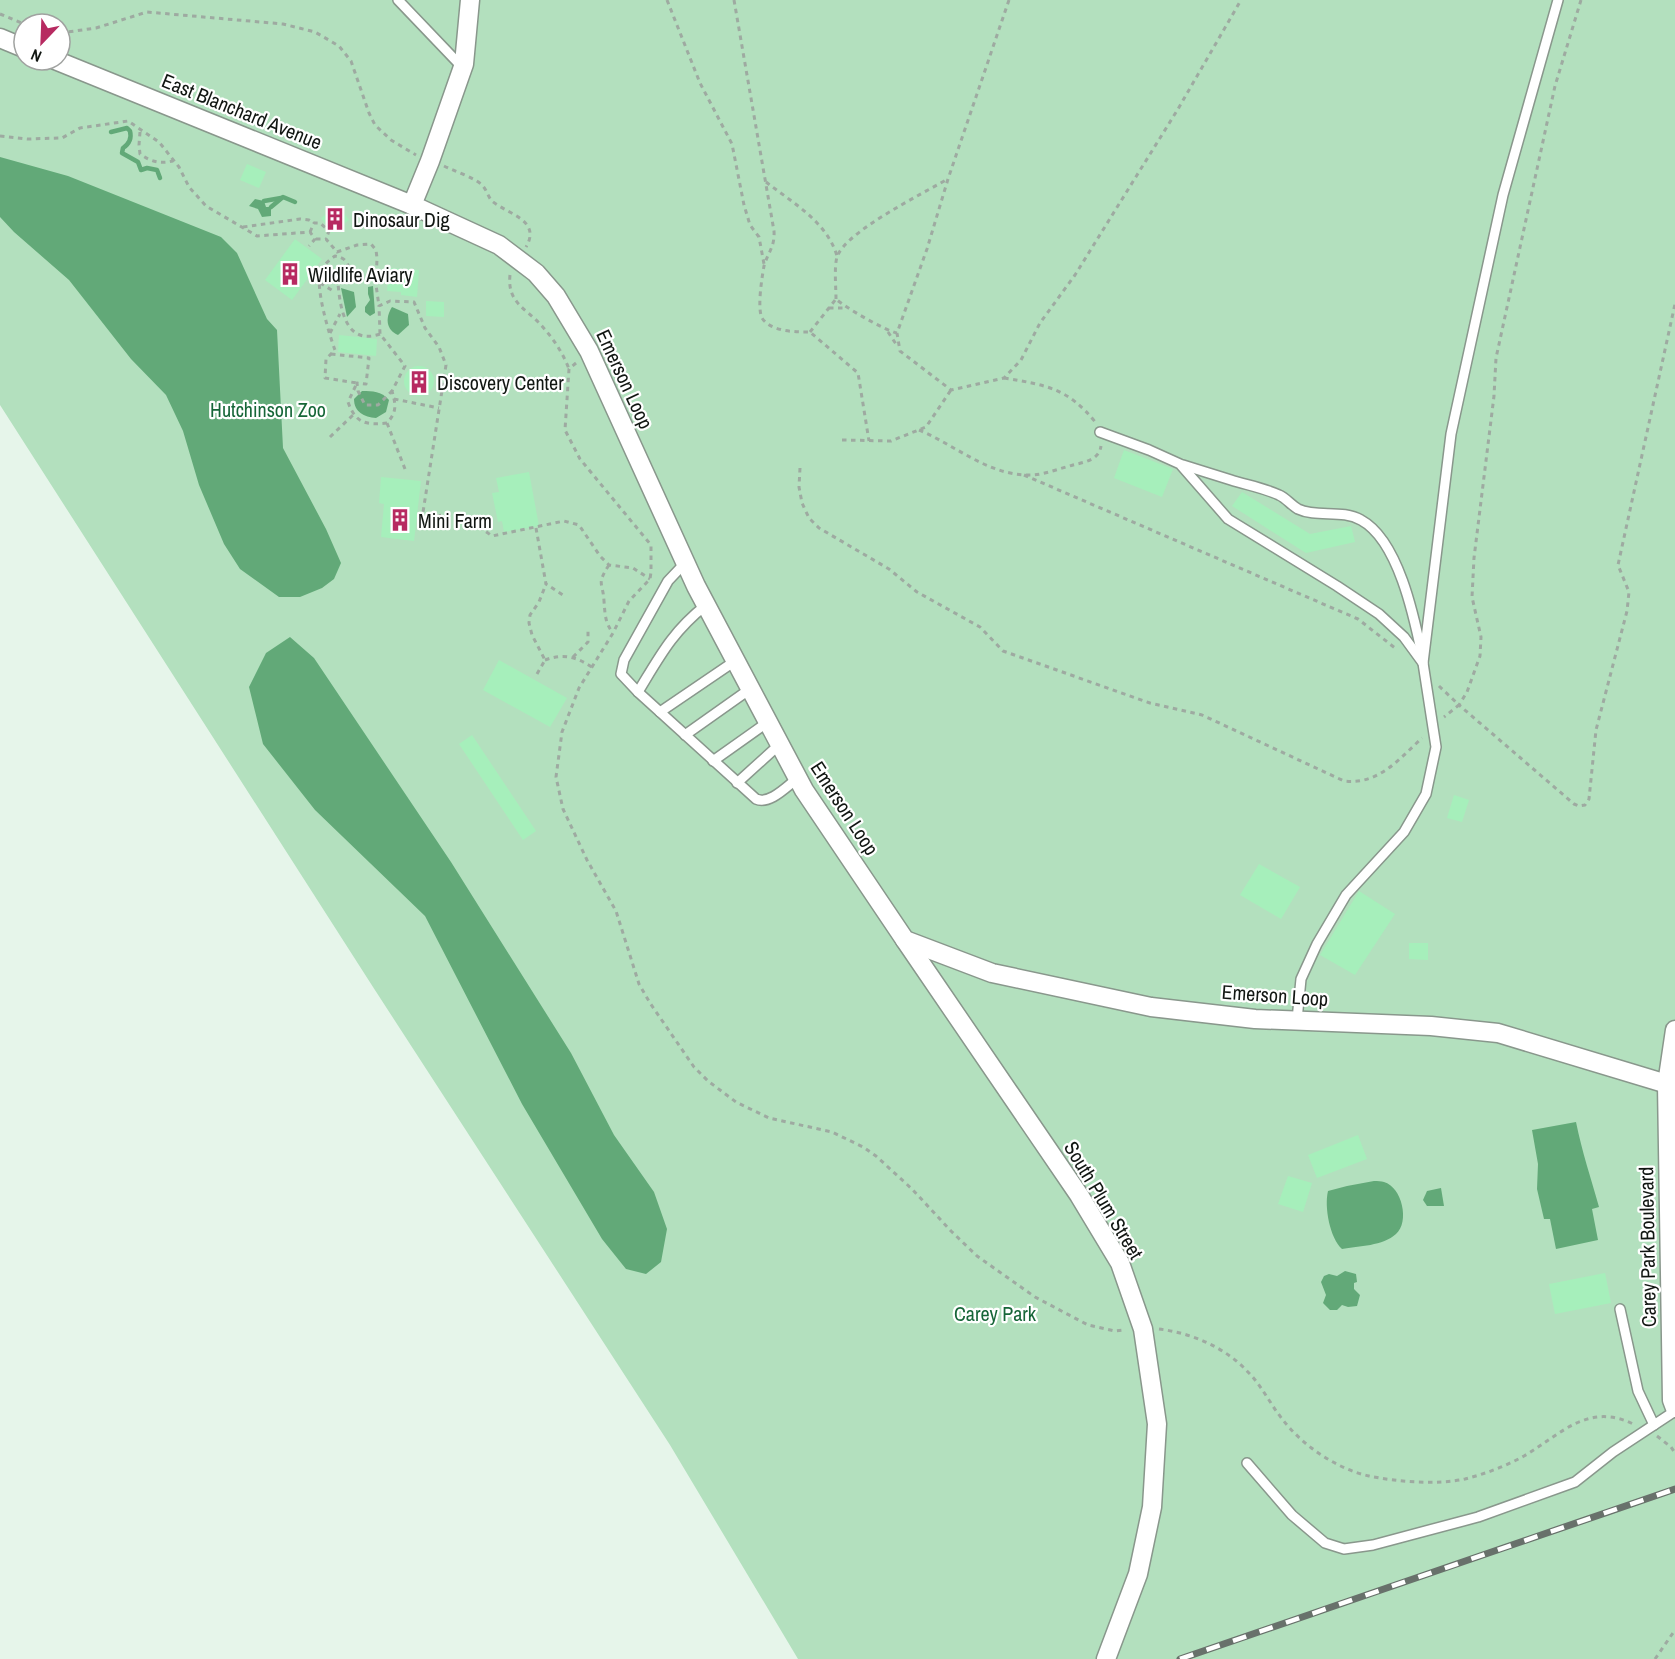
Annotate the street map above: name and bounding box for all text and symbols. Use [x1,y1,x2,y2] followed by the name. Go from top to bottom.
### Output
[12,12,72,72] north arrow
[27,44,45,68] text: N
[158,67,326,155] street label: East Blanchard Avenue
[322,206,348,232] building icon: Dinosaur Dig
[353,206,450,233] place label: Dinosaur Dig
[277,261,303,287] building icon: Wildlife Aviary
[308,261,413,288] place label: Wildlife Aviary
[590,325,660,433] street label: Emerson Loop
[406,369,432,395] building icon: Discovery Center
[437,369,564,396] place label: Discovery Center
[210,396,326,423] park label: Hutchinson Zoo
[387,507,413,533] building icon: Mini Farm
[418,507,492,534] place label: Mini Farm
[805,756,885,860] street label: Emerson Loop
[1221,978,1329,1012] street label: Emerson Loop
[1058,1136,1150,1264] street label: South Plum Street
[1632,1167,1662,1327] street label: Carey Park Boulevard
[954,1300,1037,1327] park label: Carey Park

